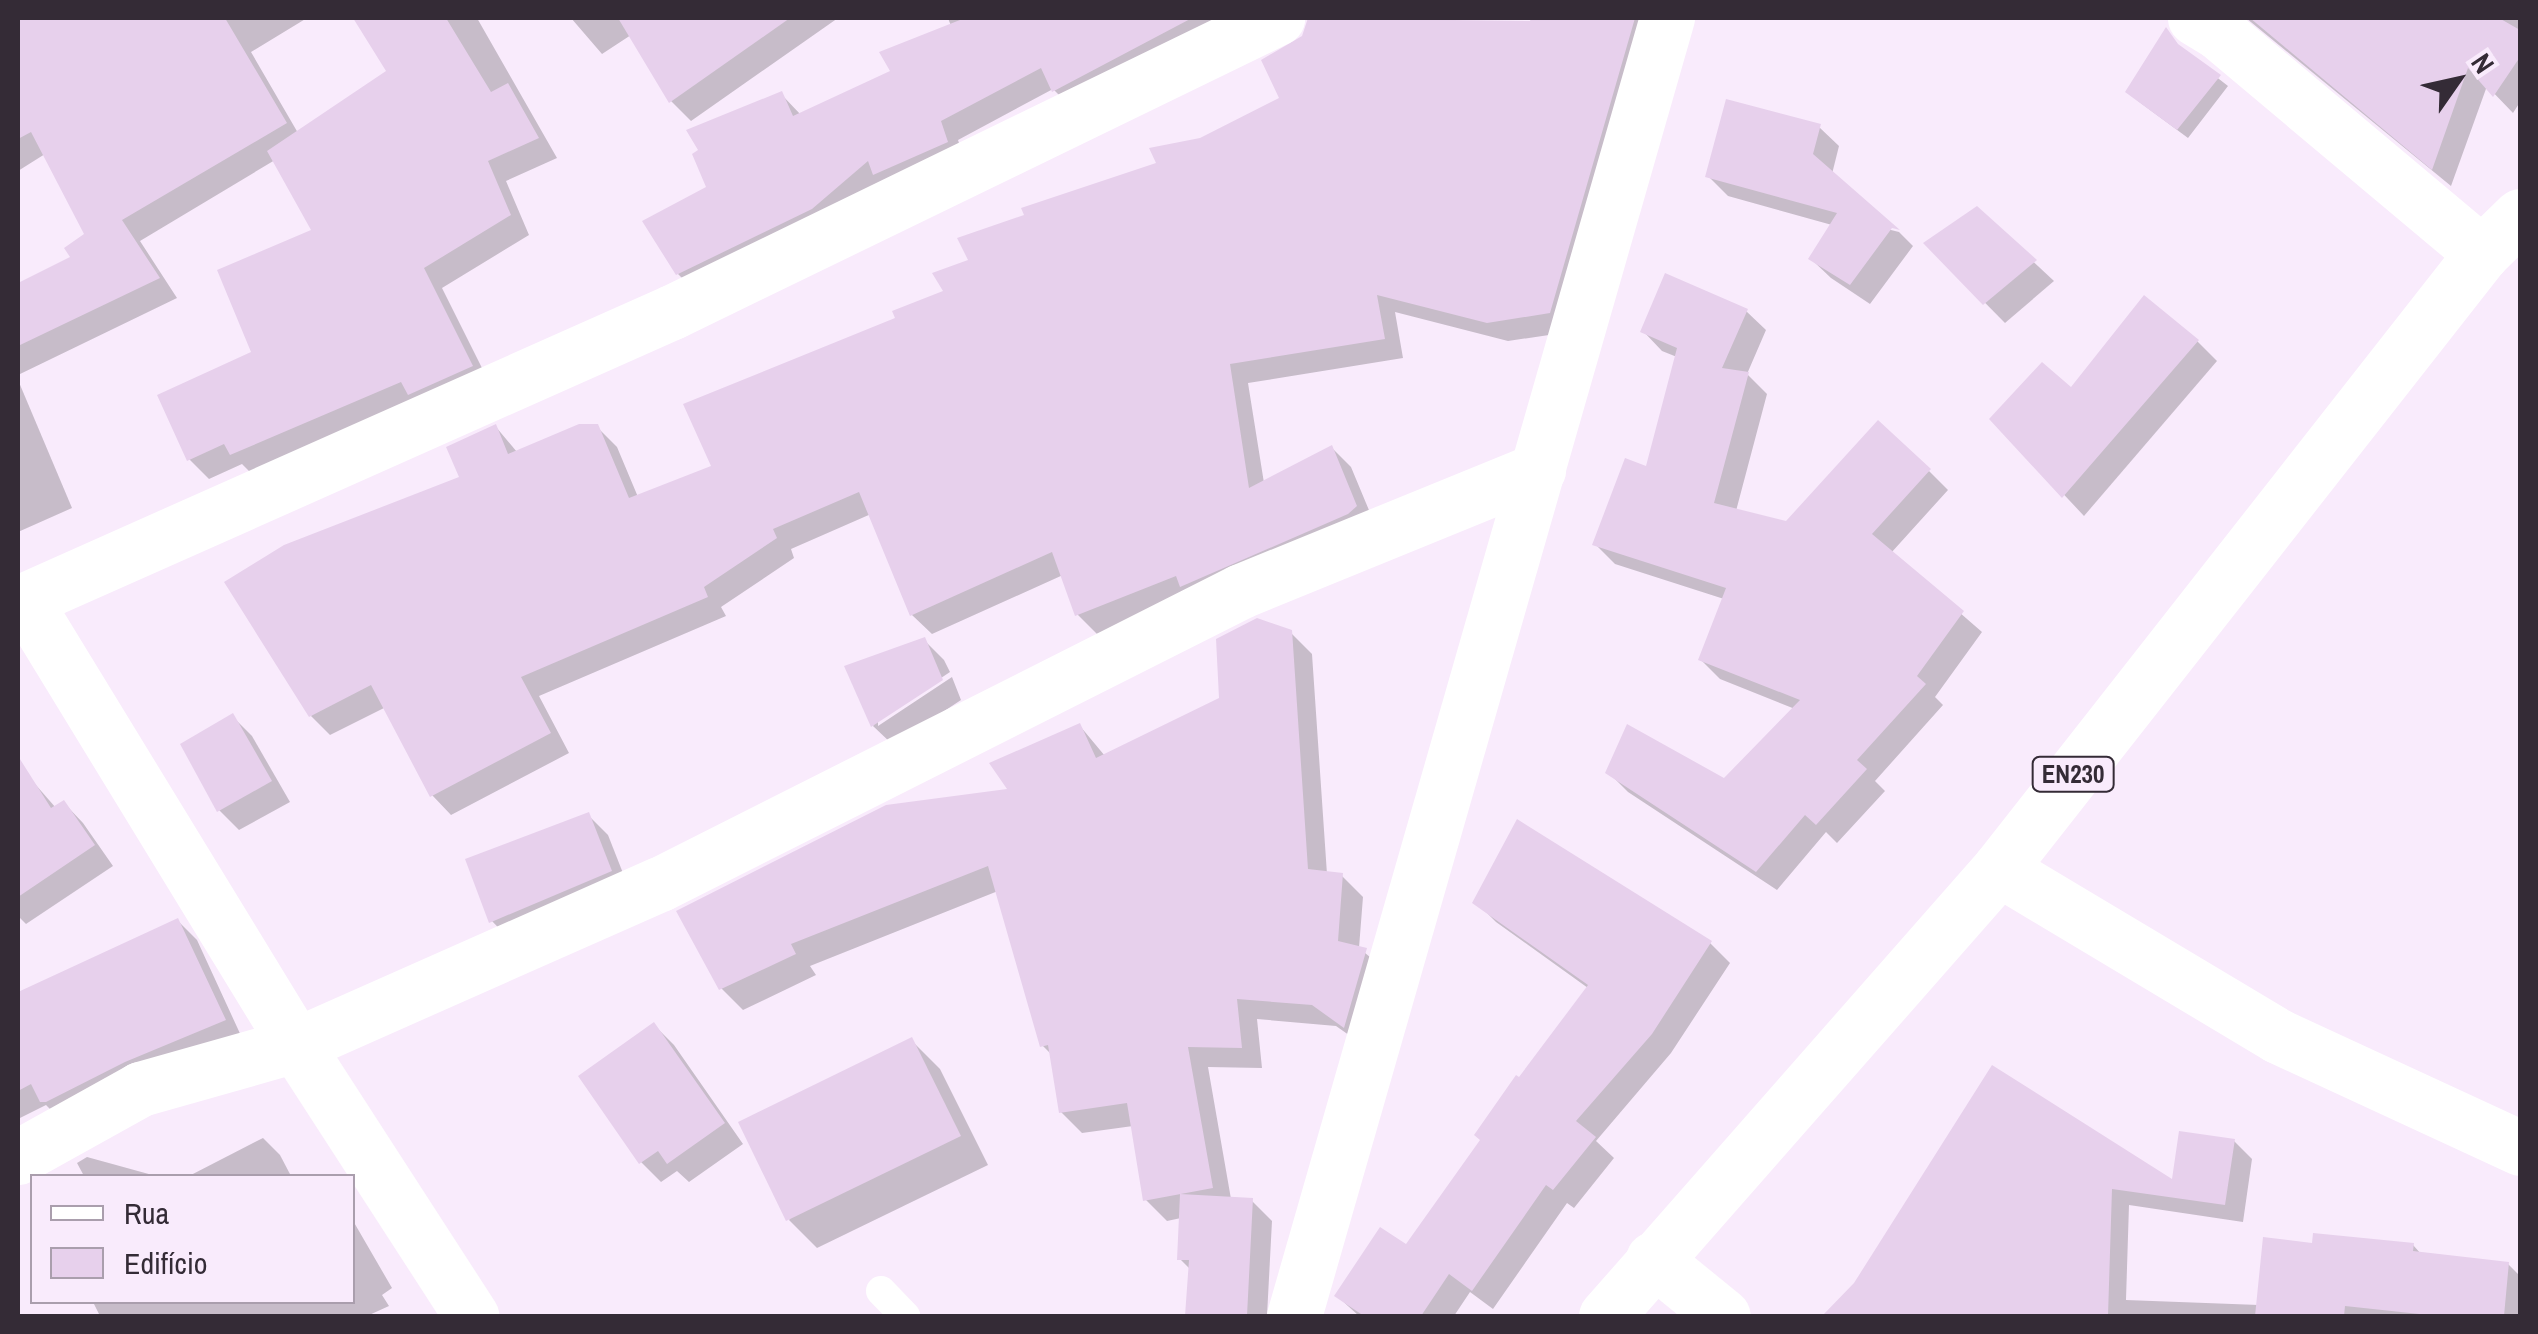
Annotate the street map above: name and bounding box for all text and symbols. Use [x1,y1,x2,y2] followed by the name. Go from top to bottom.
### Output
[2408,30,2508,130] north arrow
[2462,46,2503,81] text: N
[2030,754,2116,794] road number: EN230
[30,1174,355,1304] legend
[124,1193,169,1233] text: Rua
[124,1243,207,1283] text: Edifício

